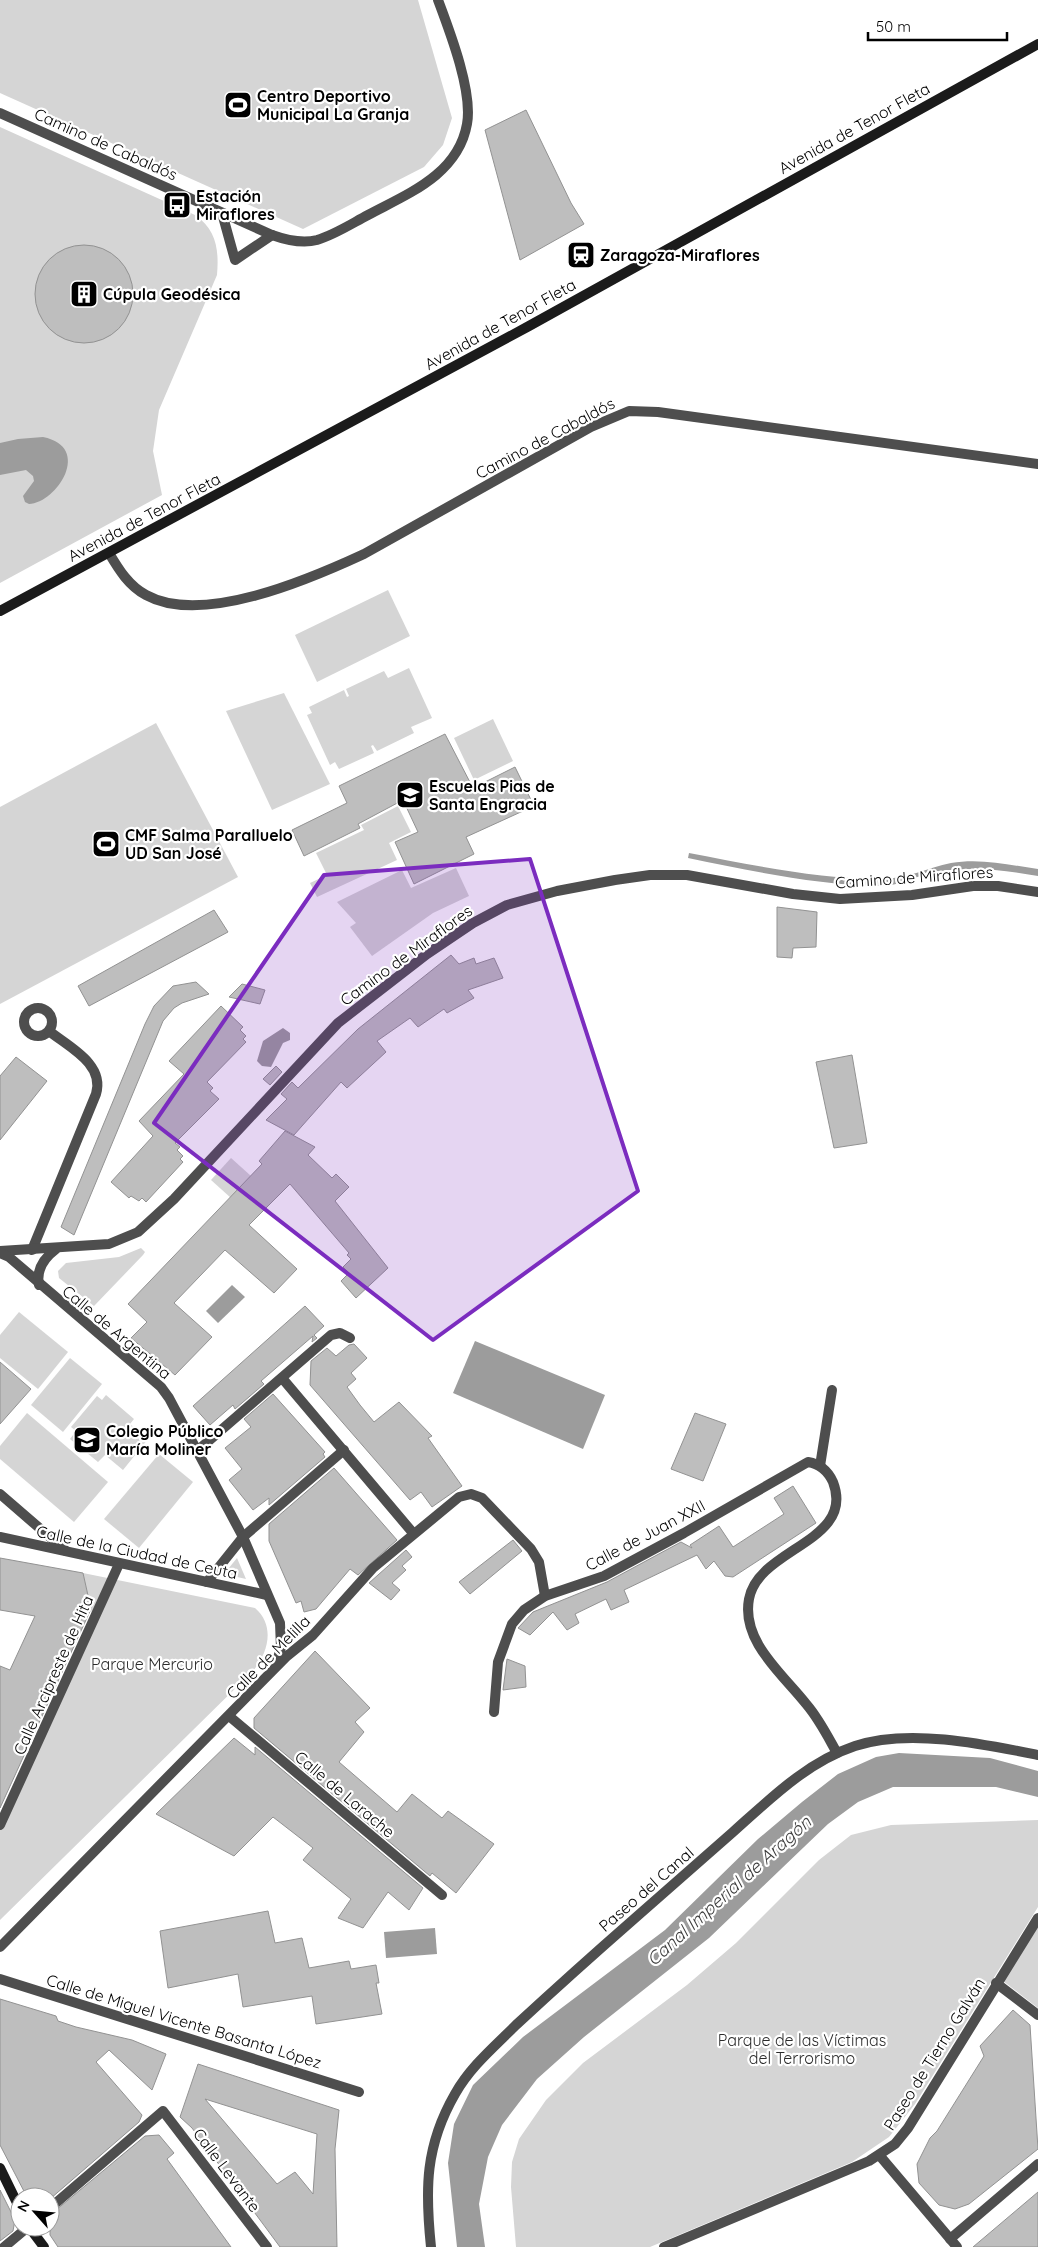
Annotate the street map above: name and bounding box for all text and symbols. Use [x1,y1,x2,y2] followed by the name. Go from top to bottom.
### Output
[868,10,1007,42] scale bar
[876,17,911,36] text: 50 m
[775,78,933,178] street label: Avenida de Tenor Fleta
[257,86,409,124] place label: Centro Deportivo Municipal La Granja
[223,90,253,120] sports icon: Centro Deportivo Municipal La Granja
[31,103,181,185] street label: Camino de Cabaldós
[196,186,275,224] place label: Estación Miraflores
[162,190,192,220] bus stop icon: Estación Miraflores
[566,240,596,270] station icon: Zaragoza-Miraflores
[600,245,760,265] place label: Zaragoza-Miraflores
[421,274,579,374] street label: Avenida de Tenor Fleta
[69,279,99,309] building icon: Cúpula Geodésica
[103,284,241,304] place label: Cúpula Geodésica
[472,393,618,483] street label: Camino de Cabaldós
[64,468,224,566] street label: Avenida de Tenor Fleta
[429,776,555,814] place label: Escuelas Pias de Santa Engracia
[395,780,425,810] school or university icon: Escuelas Pias de Santa Engracia
[125,825,293,863] place label: CMF Salma Paralluelo UD San José
[91,829,121,859] sports icon: CMF Salma Paralluelo UD San José
[834,862,994,892] street label: Camino de Miraflores
[336,900,476,1010] street label: Camino de Miraflores
[59,1281,175,1383] street label: Calle de Argentina
[106,1421,223,1459] place label: Colegio Público María Moliner
[72,1425,102,1455] school or university icon: Colegio Público María Moliner
[582,1495,708,1575] street label: Calle de Juan XXII
[35,1521,239,1583] street label: Calle de la Ciudad de Ceuta
[9,1592,97,1758] street label: Calle Arcipreste de Hita
[222,1611,314,1703] street label: Calle de Melilla
[91,1654,213,1674] park label: Parque Mercurio
[291,1746,399,1842] street label: Calle de Larache
[642,1810,816,1971] water label: Canal Imperial de Aragón
[594,1842,698,1936] street label: Paseo del Canal
[44,1970,324,2072] street label: Calle de Miguel Vicente Basanta López
[879,1974,989,2134] street label: Paseo de Tierno Galván
[718,2030,886,2068] park label: Parque de las Víctimas del Terrorismo
[189,2124,265,2216] street label: Calle Levante
[10,2187,60,2237] north arrow
[13,2197,34,2215] text: N

